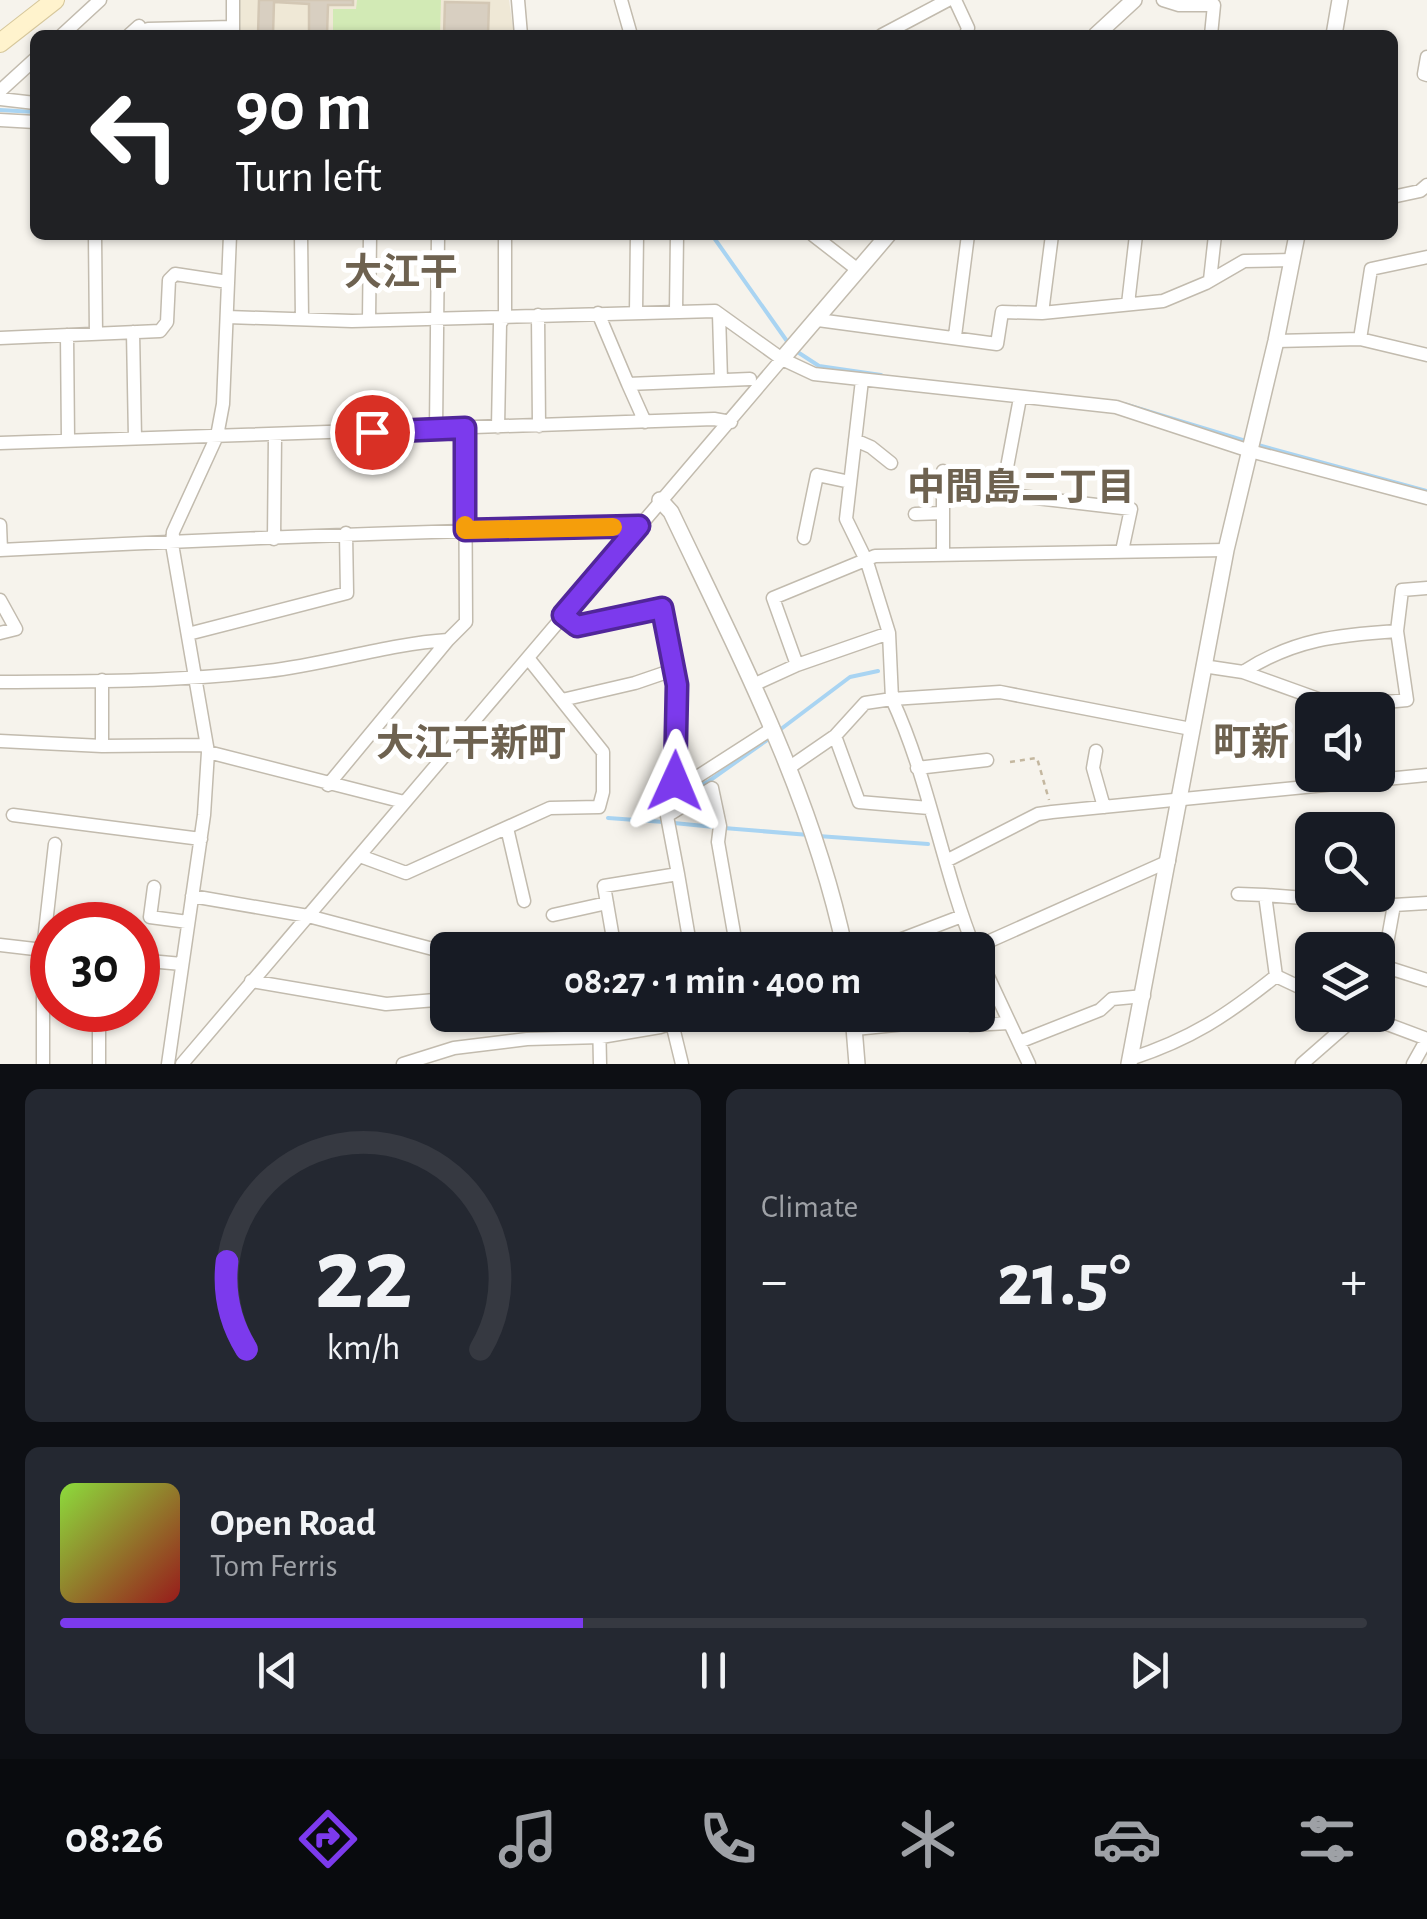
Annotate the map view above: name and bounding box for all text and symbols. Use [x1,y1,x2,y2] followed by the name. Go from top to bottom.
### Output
[70,70,200,200] icon: left
[235,73,372,143] text: 90 m
[235,155,382,200] text: Turn left
[344,252,458,293] district label: 大江干
[330,390,415,475] pin
[345,405,400,460] icon: arrive
[907,467,1135,508] district label: 中間島二丁目
[1295,692,1395,1032] map controls
[1295,692,1395,792] button: sound
[1213,722,1289,763] district label: 町新
[376,723,566,764] district label: 大江干新町
[623,729,727,833] position arrow
[1295,812,1395,912] button: search
[30,902,160,1032] speed limit sign: 30
[1295,932,1395,1032] button: layers
[564,963,861,1001] text: 08:27 · 1 min · 400 m
[761,1191,858,1223] text: Climate
[314,1224,412,1328] text: 22
[997,1244,1131,1319] text: 21.5°
[761,1254,787,1309] text: −
[1341,1254,1367,1309] text: +
[326,1330,400,1366] text: km/h
[210,1505,376,1543] text: Open Road
[210,1550,338,1582] text: Tom Ferris
[250,1643,305,1698] icon: previous
[686,1643,741,1698] icon: pause
[1122,1643,1177,1698] icon: next
[293,1804,363,1874] icon: directions
[493,1804,563,1874] icon: music
[693,1804,763,1874] icon: phone
[893,1804,963,1874] icon: climate
[1092,1804,1162,1874] icon: car
[1292,1804,1362,1874] icon: filters
[65,1816,164,1861] text: 08:26

